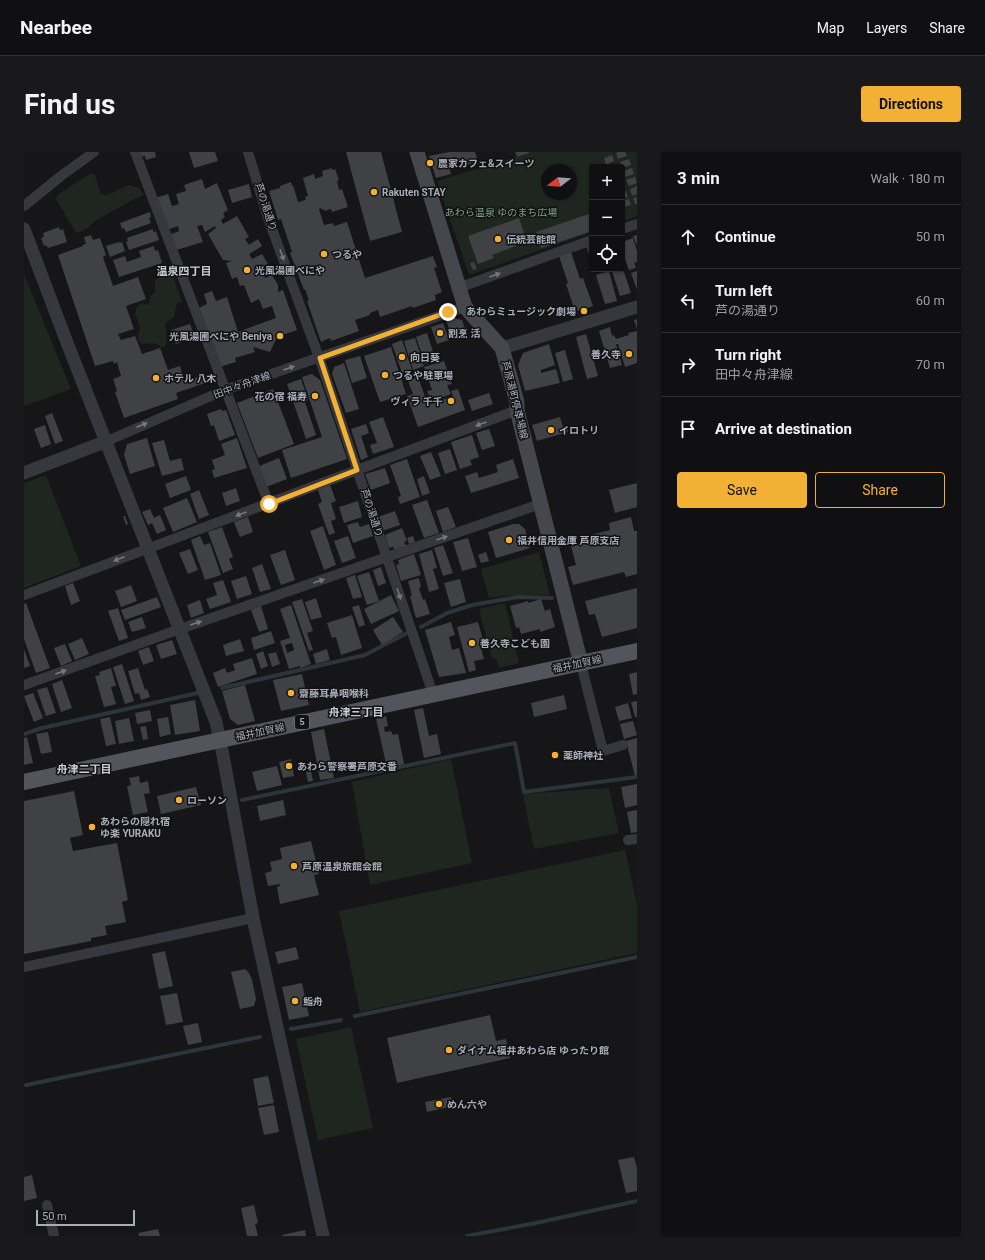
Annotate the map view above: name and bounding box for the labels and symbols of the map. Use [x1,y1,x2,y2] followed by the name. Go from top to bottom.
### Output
[425,158,435,168] marker: 農家カフェ&スイーツ
[438,158,534,169] place label: 農家カフェ&スイーツ
[541,164,577,200] north arrow
[253,182,279,232] street label: 芦の湯通り
[369,187,379,197] marker: Rakuten STAY
[382,187,446,198] place label: Rakuten STAY
[445,207,557,218] park label: あわら温泉 ゆのまち広場
[493,234,503,244] marker: 伝統芸能館
[506,234,556,245] place label: 伝統芸能館
[319,249,329,259] marker: つるや
[332,249,362,260] place label: つるや
[279,250,285,262] one-way arrow
[157,265,212,278] district label: 温泉四丁目
[242,265,252,275] marker: 光風湯圃べにや
[255,265,325,276] place label: 光風湯圃べにや
[489,271,501,277] one-way arrow
[439,303,457,321] route end
[466,306,576,317] place label: あわらミュージック劇場
[579,306,589,316] marker: あわらミュージック劇場
[435,328,445,338] marker: 割烹 活
[448,328,481,339] place label: 割烹 活
[169,331,273,342] place label: 光風湯圃べにや Beniya
[275,331,285,341] marker: 光風湯圃べにや Beniya
[591,349,621,360] place label: 善久寺
[624,349,634,359] marker: 善久寺
[397,352,407,362] marker: 向日葵
[410,352,440,363] place label: 向日葵
[500,360,530,440] street label: 芦原湯町停車場線
[284,365,296,371] one-way arrow
[212,370,272,400] street label: 田中々舟津線
[380,370,390,380] marker: つるや駐車場
[393,370,453,381] place label: つるや駐車場
[151,373,161,383] marker: ホテル 八木
[164,373,217,384] place label: ホテル 八木
[255,391,307,402] place label: 花の宿 福寿
[310,391,320,401] marker: 花の宿 福寿
[391,396,443,407] place label: ヴィラ 千千
[446,396,456,406] marker: ヴィラ 千千
[474,421,486,427] one-way arrow
[137,422,149,428] one-way arrow
[546,425,556,435] marker: イロトリ
[559,425,599,436] place label: イロトリ
[359,488,385,538] street label: 芦の湯通り
[260,495,278,513] route start
[234,511,246,517] one-way arrow
[436,535,448,541] one-way arrow
[504,535,514,545] marker: 福井信用金庫 芦原支店
[517,535,620,546] place label: 福井信用金庫 芦原支店
[112,556,124,562] one-way arrow
[313,577,325,583] one-way arrow
[396,589,402,601] one-way arrow
[190,620,202,626] one-way arrow
[467,638,477,648] marker: 善久寺こども園
[480,638,550,649] place label: 善久寺こども園
[551,653,603,675] street label: 福井加賀線
[55,669,67,675] one-way arrow
[286,688,296,698] marker: 齋藤耳鼻咽喉科
[299,688,369,699] place label: 齋藤耳鼻咽喉科
[329,706,384,719] district label: 舟津三丁目
[295,715,309,729] road number: 5
[234,721,286,743] street label: 福井加賀線
[550,750,560,760] marker: 薬師神社
[563,750,604,761] place label: 薬師神社
[284,761,294,771] marker: あわら警察署芦原交番
[297,761,397,772] place label: あわら警察署芦原交番
[57,763,112,776] district label: 舟津二丁目
[174,795,184,805] marker: ローソン
[187,795,227,806] place label: ローソン
[100,816,170,839] place label: あわらの隠れ宿 ゆ楽 YURAKU
[87,822,97,832] marker: あわらの隠れ宿 ゆ楽 YURAKU
[289,861,299,871] marker: 芦原温泉旅館会館
[302,861,382,872] place label: 芦原温泉旅館会館
[290,996,300,1006] marker: 鮨舟
[303,996,323,1007] place label: 鮨舟
[444,1045,454,1055] marker: ダイナム福井あわら店 ゆったり館
[457,1045,609,1056] place label: ダイナム福井あわら店 ゆったり館
[434,1099,444,1109] marker: めん六や
[447,1099,487,1110] place label: めん六や
[36,1208,135,1227] scale bar

